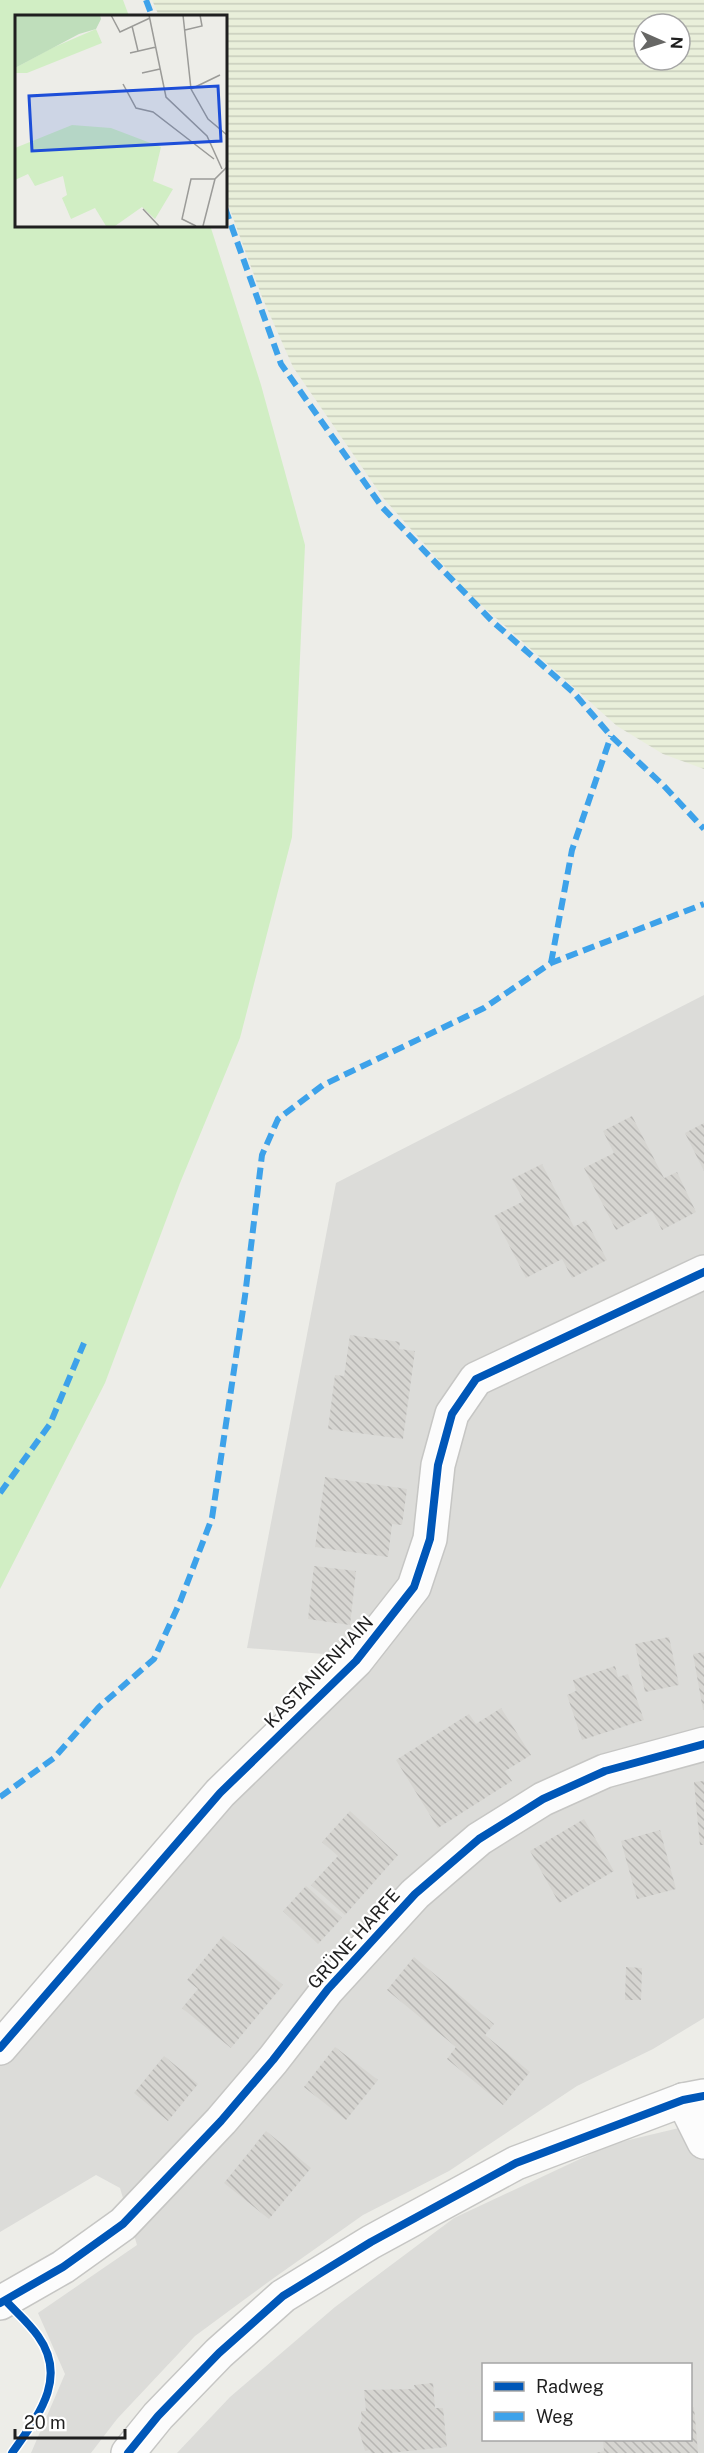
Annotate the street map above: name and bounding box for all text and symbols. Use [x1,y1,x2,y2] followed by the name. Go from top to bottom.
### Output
[632,12,692,72] north arrow
[15,15,226,226] inset map
[667,36,686,50] text: N
[260,1611,377,1732] street label: KASTANIENHAIN
[302,1884,404,1993] street label: GRÜNE HARFE
[482,2363,692,2441] legend
[536,2376,604,2397] text: Radweg
[15,2402,124,2440] scale bar
[536,2406,574,2427] text: Weg
[24,2412,66,2433] text: 20 m

